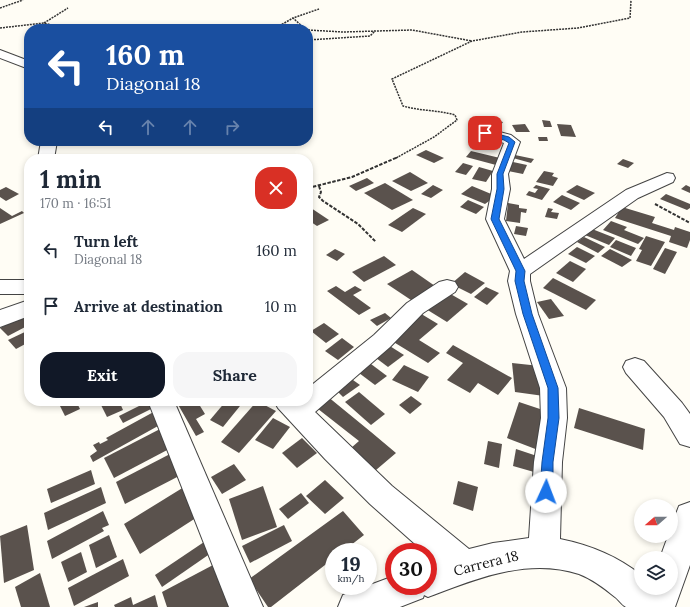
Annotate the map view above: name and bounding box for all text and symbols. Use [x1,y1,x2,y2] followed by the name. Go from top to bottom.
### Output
[106,37,184,73] text: 160 m
[40,40,92,92] icon: left
[106,72,201,95] text: Diagonal 18
[95,116,117,138] icon: left
[137,116,159,138] icon: ahead
[179,116,201,138] icon: ahead
[221,116,243,138] icon: right
[468,116,502,150] pin
[474,122,496,144] icon: arrive
[40,164,101,195] text: 1 min
[255,167,297,209] button: close
[40,195,111,212] text: 170 m · 16:51
[74,232,138,251] text: Turn left
[40,239,62,261] icon: left
[256,241,297,260] text: 160 m
[74,251,142,268] text: Diagonal 18
[40,295,62,317] icon: arrive
[74,297,223,316] text: Arrive at destination
[265,297,297,316] text: 10 m
[40,352,165,398] button: Exit
[173,352,297,398] button: Share
[525,471,567,513] position arrow
[634,499,678,543] north arrow
[634,499,678,595] map controls
[385,543,437,595] speed limit sign: 30
[452,546,521,580] street label: Carrera 18
[341,551,361,576] text: 19
[634,551,678,595] button: layers
[337,572,365,585] text: km/h

